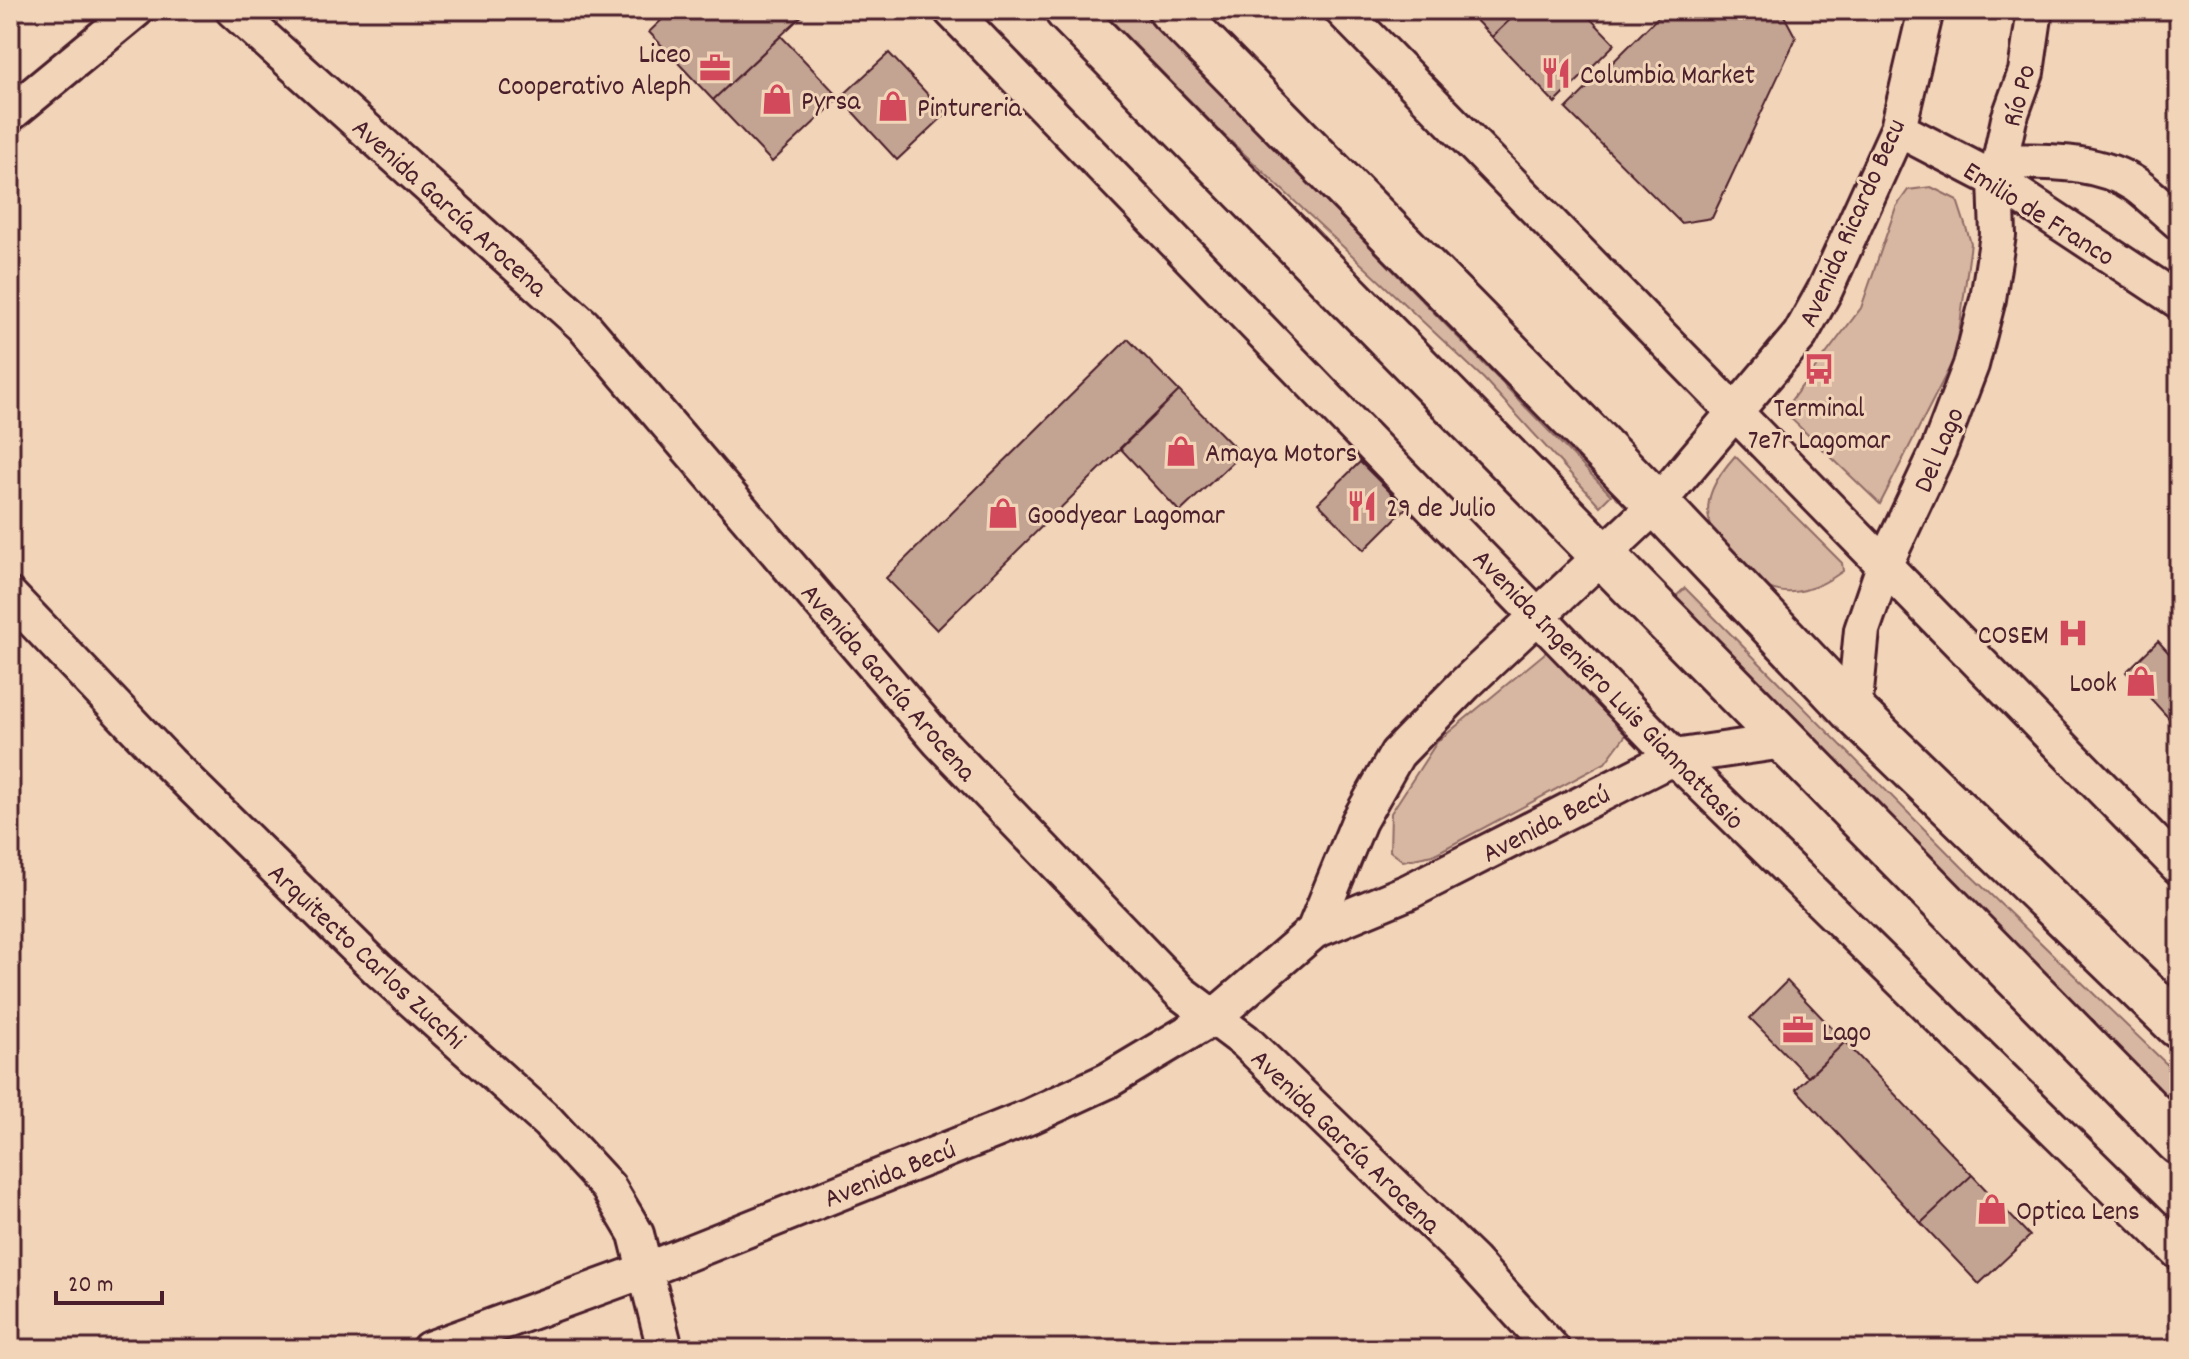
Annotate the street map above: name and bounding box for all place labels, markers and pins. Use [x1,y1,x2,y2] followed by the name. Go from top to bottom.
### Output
[497,37,691,109] place label: Liceo Cooperativo Aleph
[698,51,732,85] office icon: Liceo Cooperativo Aleph
[1539,56,1573,90] restaurant icon: Columbia Market
[1580,58,1755,98] place label: Columbia Market
[760,82,794,116] shop icon: Pyrsa
[801,84,861,124] place label: Pyrsa
[876,89,910,123] shop icon: Pintureria
[917,91,1022,131] place label: Pintureria
[1802,352,1836,386] bus stop icon: Terminal 7e7r Lagomar
[1748,391,1891,463] place label: Terminal 7e7r Lagomar
[1164,434,1198,468] shop icon: Amaya Motors
[1205,436,1357,476] place label: Amaya Motors
[1345,489,1379,523] restaurant icon: 29 de Julio
[1386,491,1496,531] place label: 29 de Julio
[986,496,1020,530] shop icon: Goodyear Lagomar
[1027,498,1225,538] place label: Goodyear Lagomar
[2056,616,2090,650] hospital icon: COSEM
[1978,618,2049,658] place label: COSEM
[2124,664,2158,698] shop icon: Look
[2069,666,2117,706] place label: Look
[1781,1013,1815,1047] office icon: Lago
[1822,1015,1871,1055] place label: Lago
[1975,1192,2009,1226] shop icon: Optica Lens
[2016,1194,2140,1234] place label: Optica Lens

